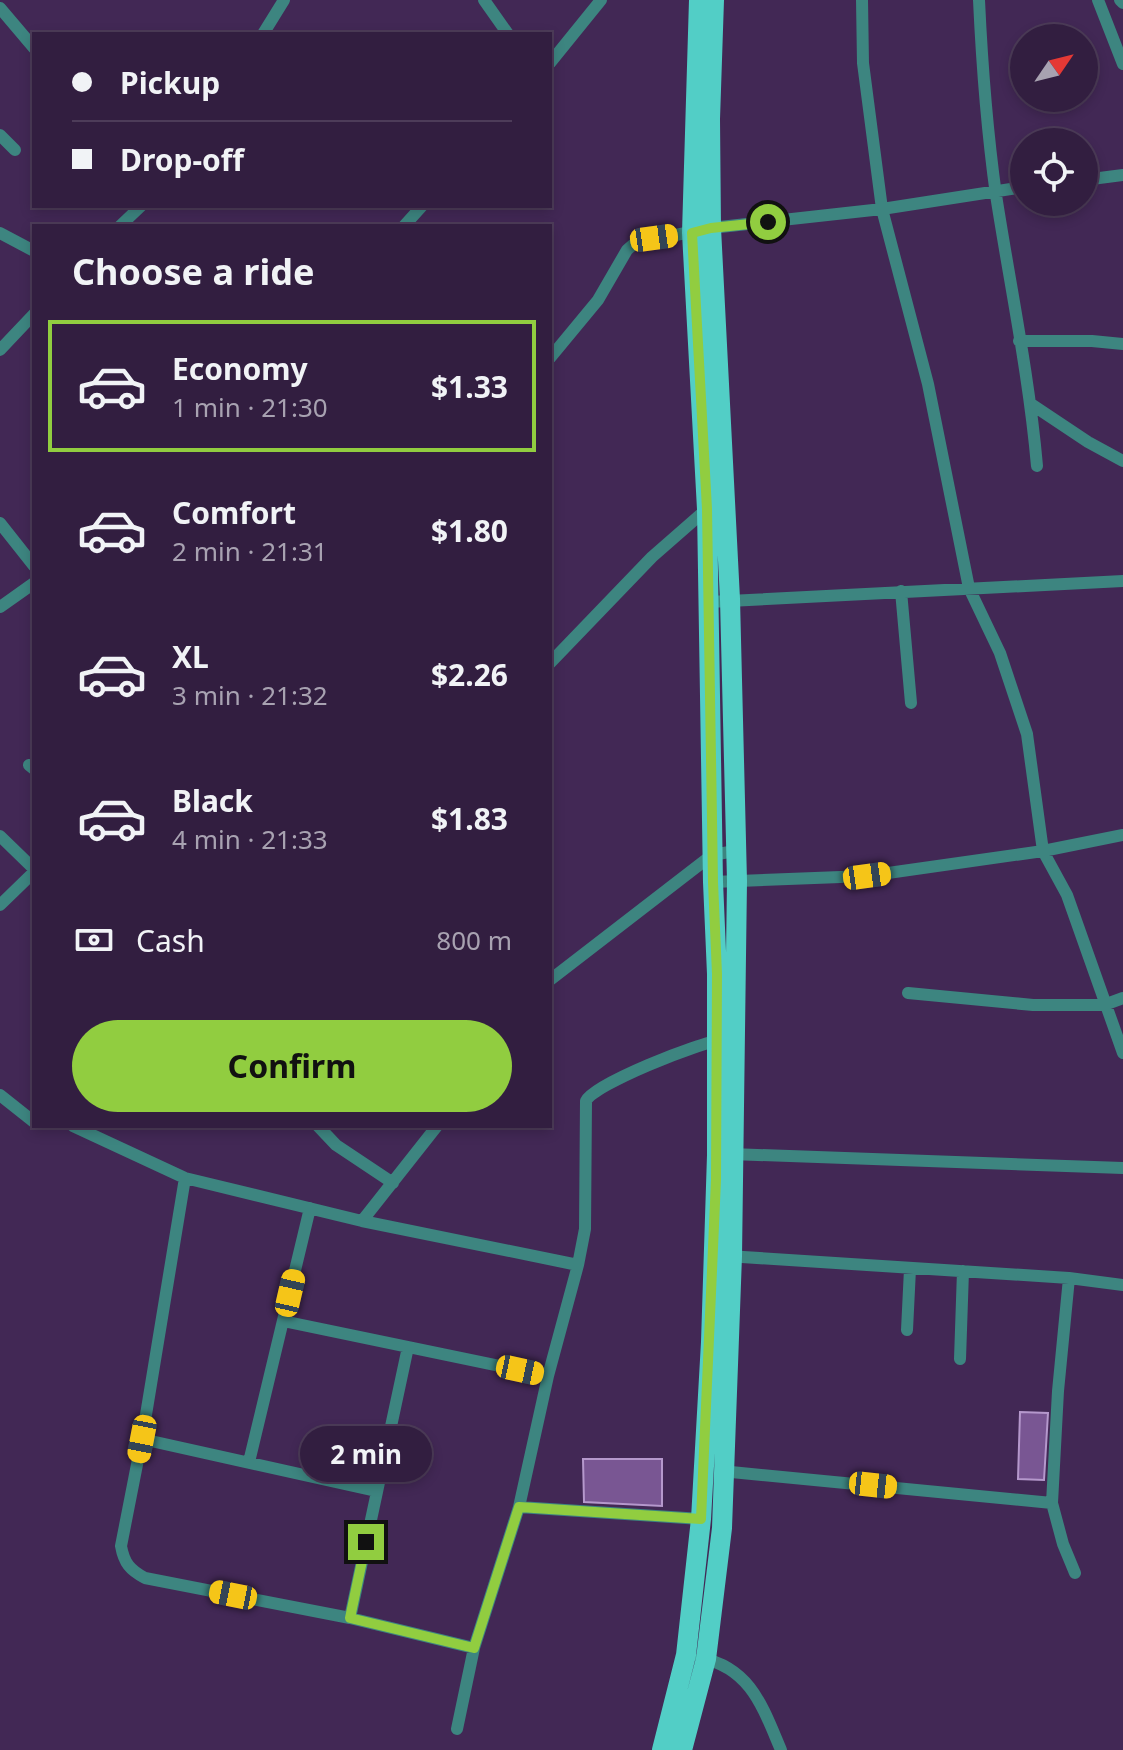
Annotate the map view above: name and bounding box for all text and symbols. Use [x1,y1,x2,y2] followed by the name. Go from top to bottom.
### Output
[1010,24,1098,112] north arrow
[1010,24,1098,216] map controls
[120,62,220,103] text: Pickup
[1010,128,1098,216] button: locate
[120,139,244,180] text: Drop-off
[750,204,786,240] route start
[629,223,679,253] car
[72,247,314,296] text: Choose a ride
[172,348,308,389] text: Economy
[76,350,148,422] icon: car
[431,366,508,407] text: $1.33
[172,389,328,425] text: 1 min · 21:30
[172,492,296,533] text: Comfort
[76,494,148,566] icon: car
[431,510,508,551] text: $1.80
[172,533,328,569] text: 2 min · 21:31
[172,636,209,677] text: XL
[76,638,148,710] icon: car
[431,654,508,695] text: $2.26
[172,677,328,713] text: 3 min · 21:32
[172,780,253,821] text: Black
[76,782,148,854] icon: car
[431,798,508,839] text: $1.83
[172,821,328,857] text: 4 min · 21:33
[842,861,892,891] car
[72,918,116,962] icon: cash
[136,920,205,961] text: Cash
[436,922,512,958] text: 800 m
[72,1020,512,1112] button: Confirm
[273,1267,307,1319] car
[494,1353,546,1387] car
[126,1413,158,1465] car
[300,1426,432,1482] callout: 2 min
[330,1436,402,1472] text: 2 min
[848,1471,898,1499] car
[348,1524,384,1560] route end
[207,1579,259,1611] car

